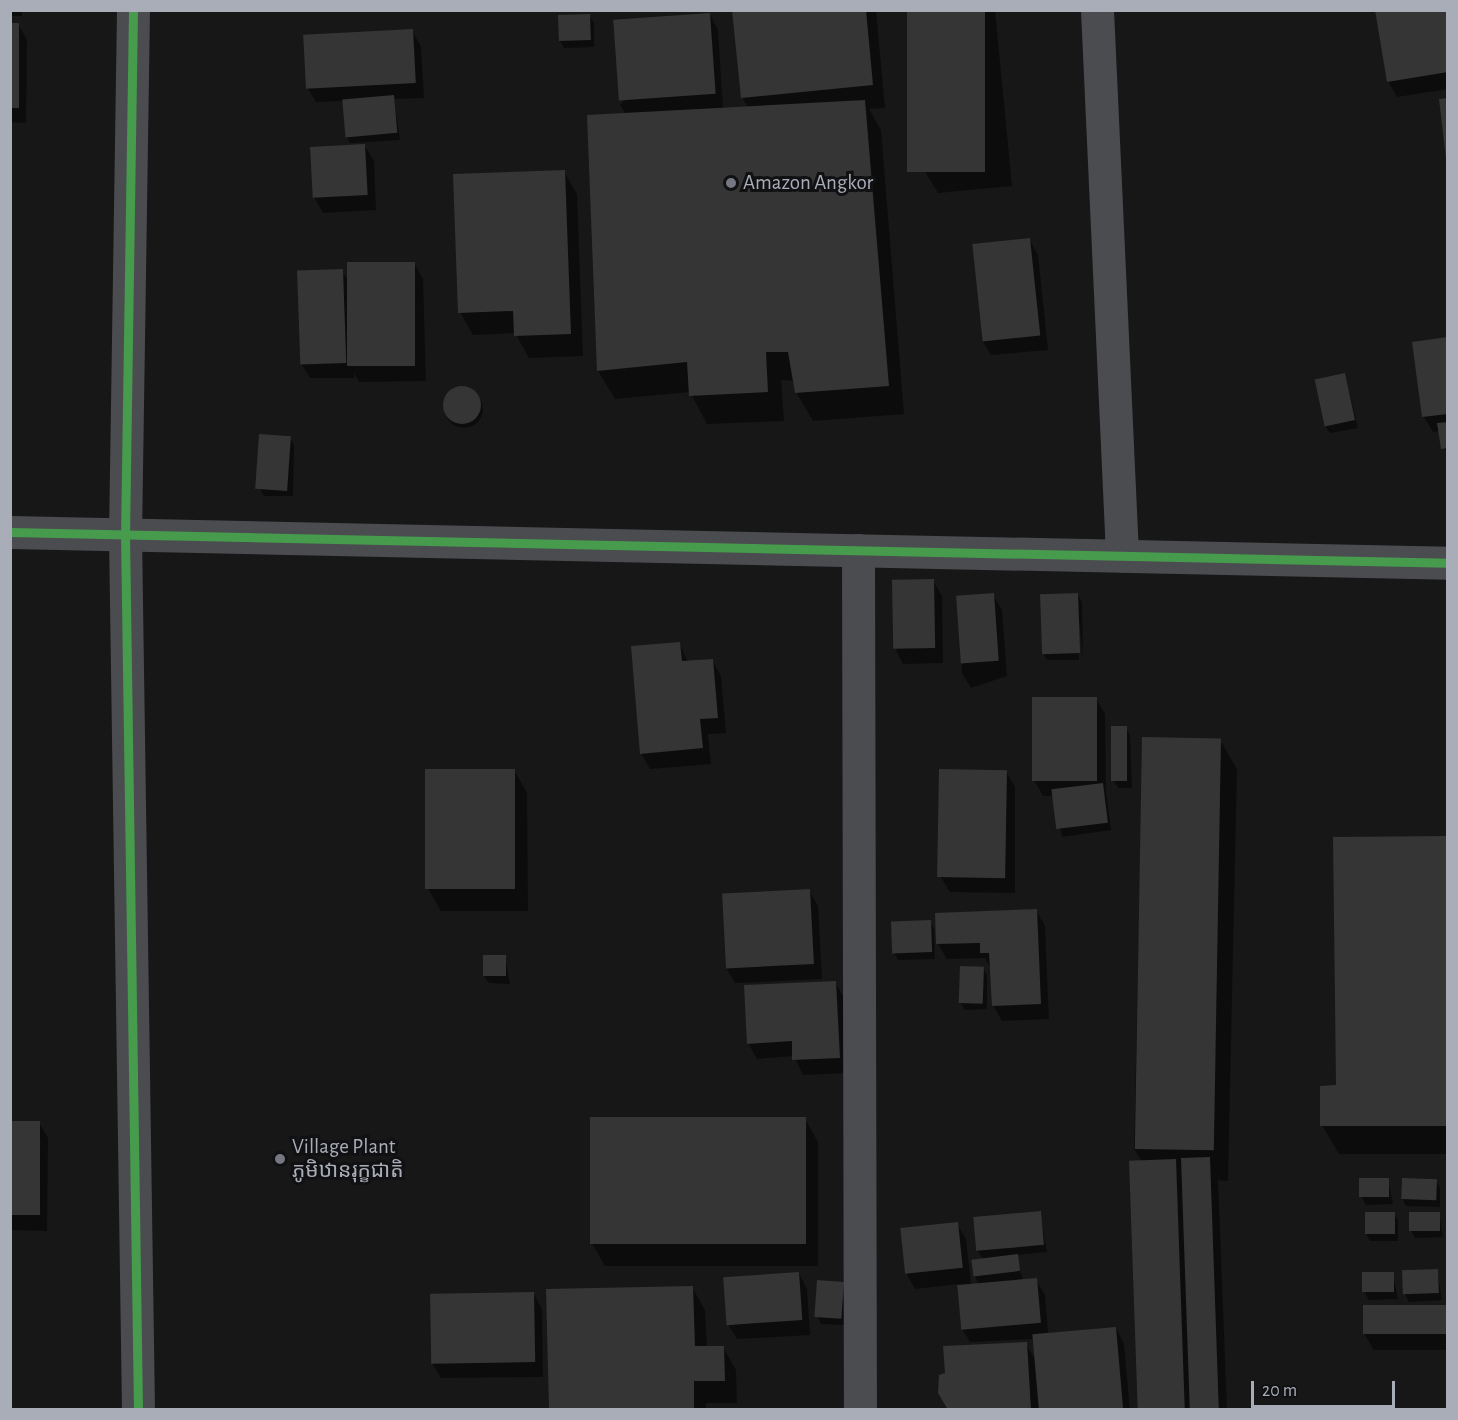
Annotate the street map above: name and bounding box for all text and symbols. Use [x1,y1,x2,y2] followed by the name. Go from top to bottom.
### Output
[743,170,873,196] place label: Amazon Angkor
[724,176,738,190] marker: Amazon Angkor
[292,1134,404,1184] place label: Village Plant ភូមិឋានរុក្ខជាតិ
[273,1152,287,1166] marker: Village Plant ភូមិឋានរុក្ខជាតិ
[1254,1369,1398,1407] scale bar
[1262,1382,1297,1400] text: 20 m

